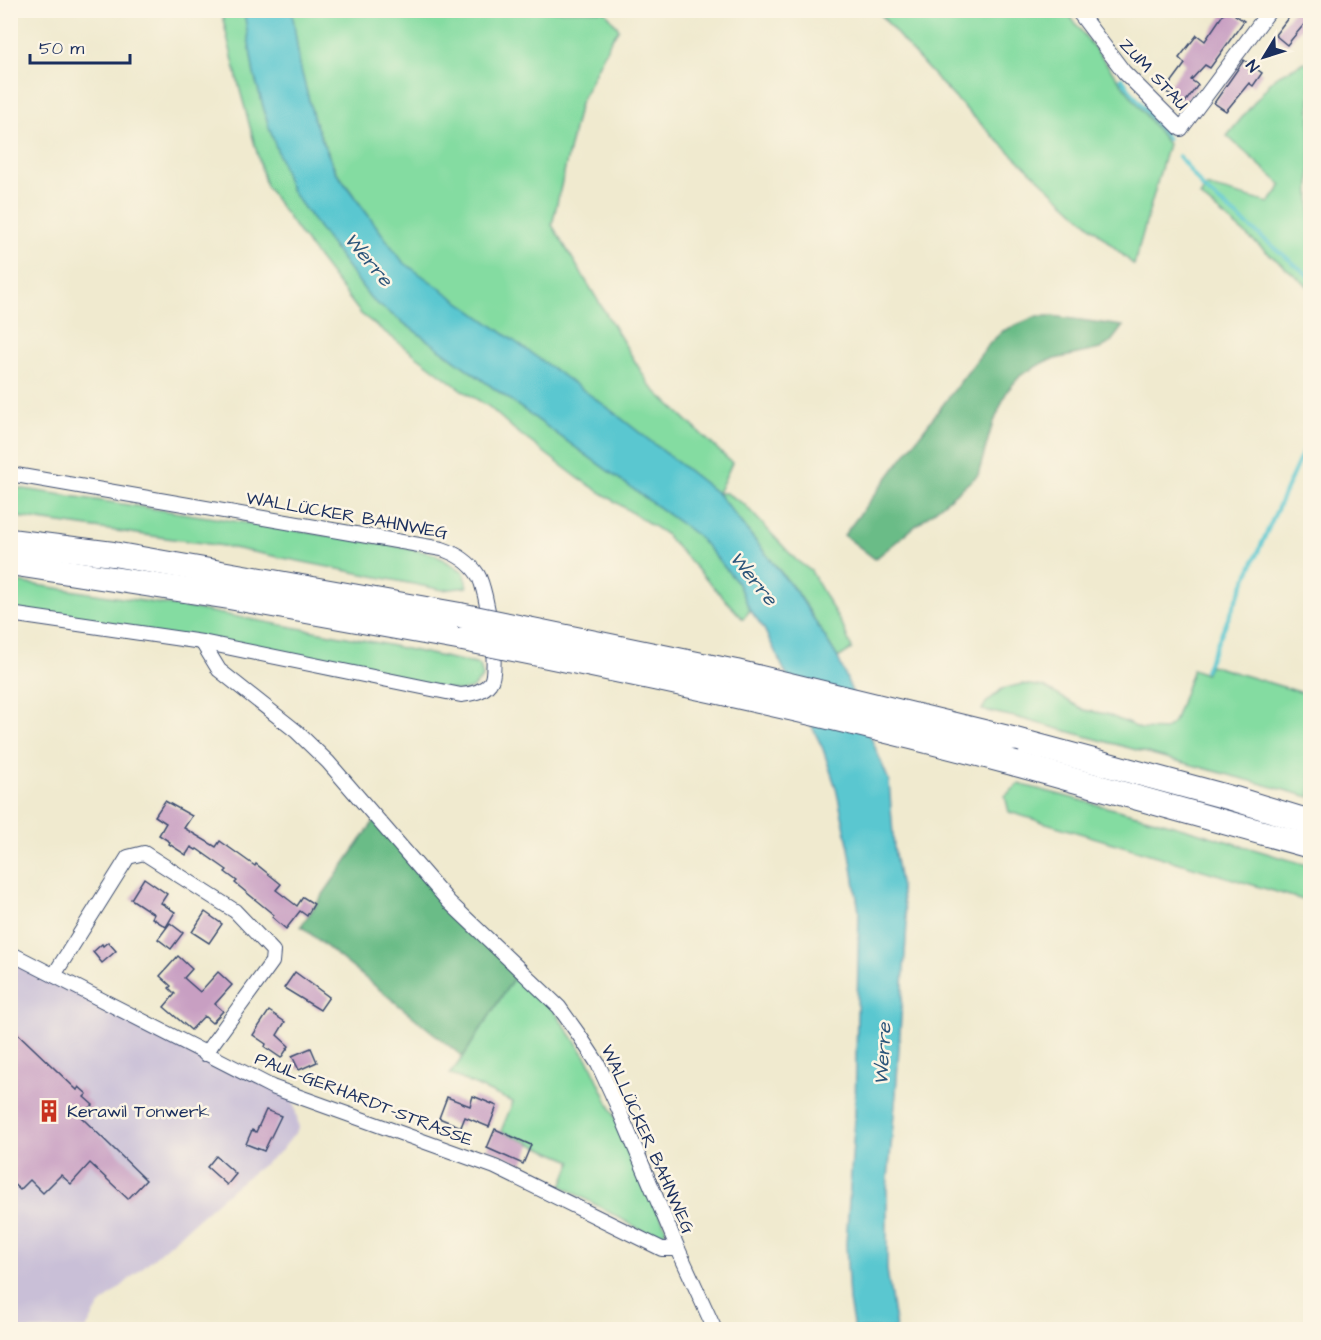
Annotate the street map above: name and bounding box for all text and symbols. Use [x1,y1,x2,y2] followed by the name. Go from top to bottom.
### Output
[30,27,130,65] scale bar
[1234,27,1294,87] north arrow
[1114,33,1194,116] street label: ZUM STAU
[39,36,84,61] text: 50 m
[1241,55,1265,76] text: N
[337,227,400,293] water label: Werre
[244,485,450,546] street label: WALLÜCKER BAHNWEG
[723,546,785,613] water label: Werre
[867,1021,899,1086] water label: Werre
[595,1041,701,1238] street label: WALLÜCKER BAHNWEG
[251,1046,477,1153] street label: PAUL-GERHARDT-STRASSE
[36,1098,62,1124] building icon: Kerawil Tonwerk
[67,1099,210,1124] place label: Kerawil Tonwerk

